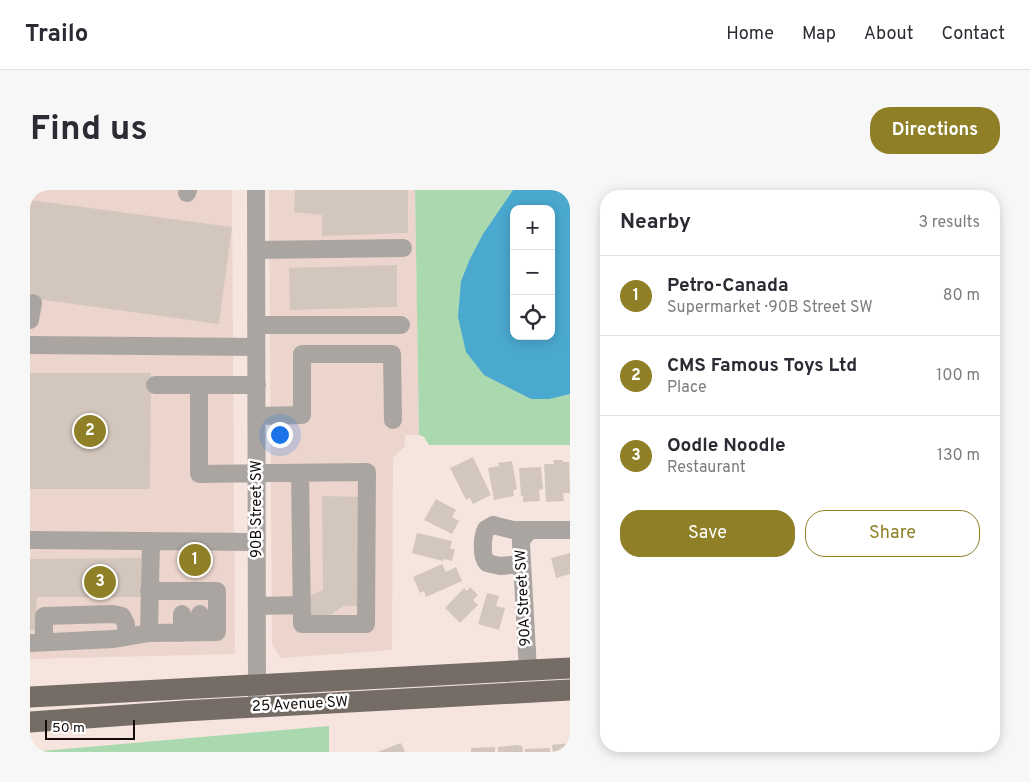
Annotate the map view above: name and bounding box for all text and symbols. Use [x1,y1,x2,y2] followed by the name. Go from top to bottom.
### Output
[25,20,88,50] text: Trailo
[726,23,774,46] text: Home
[802,23,836,46] text: Map
[864,23,913,46] text: About
[941,23,1005,46] text: Contact
[870,107,1000,154] button: Directions
[30,108,148,152] text: Find us
[510,205,555,340] map controls
[510,205,555,250] button: +
[620,209,691,236] text: Nearby
[918,213,980,233] text: 3 results
[510,250,555,295] button: −
[667,274,789,298] text: Petro-Canada
[633,286,639,306] text: 1
[943,286,980,306] text: 80 m
[510,295,555,340] button: locate
[667,298,873,318] text: Supermarket · 90B Street SW
[667,354,857,378] text: CMS Famous Toys Ltd
[631,366,641,386] text: 2
[936,366,980,386] text: 100 m
[667,378,707,398] text: Place
[74,412,106,450] pin: 2
[267,422,293,448] your location
[667,434,786,458] text: Oodle Noodle
[631,446,641,466] text: 3
[937,446,980,466] text: 130 m
[667,458,746,478] text: Restaurant
[248,460,267,558] street label: 90B Street SW
[620,510,795,557] button: Save
[805,510,980,557] button: Share
[179,541,211,579] pin: 1
[512,549,536,647] street label: 90A Street SW
[84,563,116,601] pin: 3
[251,693,349,717] street label: 25 Avenue SW
[45,717,135,740] scale bar
[52,720,85,737] text: 50 m

